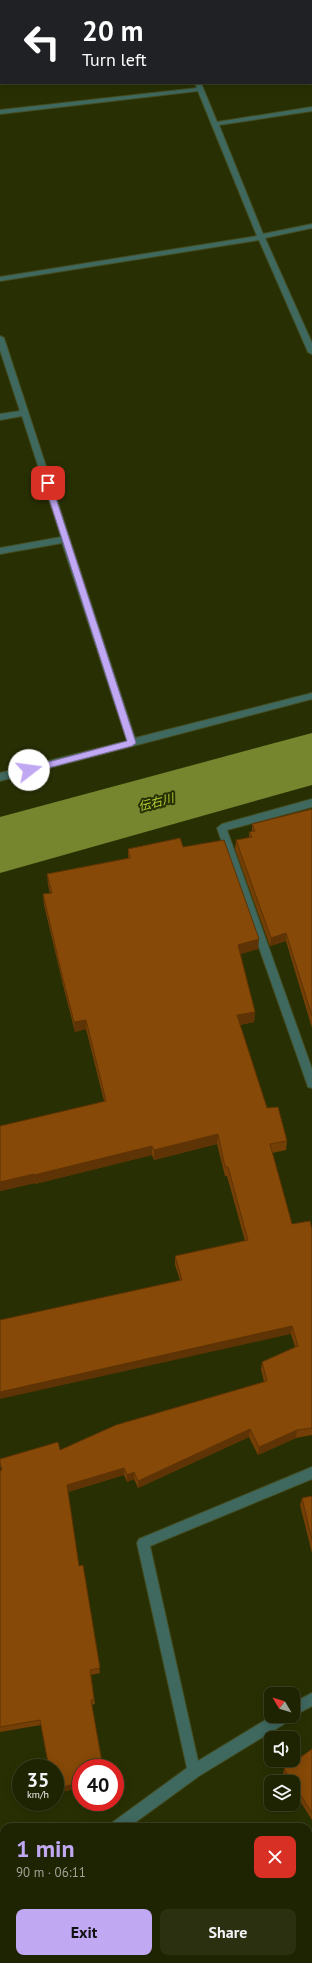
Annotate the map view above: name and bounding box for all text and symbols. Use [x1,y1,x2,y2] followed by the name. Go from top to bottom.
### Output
[82,12,143,49] text: 20 m
[16,16,68,68] icon: left
[82,48,147,71] text: Turn left
[31,466,65,500] pin
[37,472,59,494] icon: arrive
[8,749,50,791] position arrow
[137,790,177,814] water label: 伝右川
[264,1687,300,1723] north arrow
[264,1687,300,1811] map controls
[264,1731,300,1767] button: sound
[72,1759,124,1811] speed limit sign: 40
[27,1767,49,1793] text: 35
[264,1775,300,1811] button: layers
[27,1788,49,1801] text: km/h
[16,1833,75,1864] text: 1 min
[254,1836,296,1878] button: close
[16,1864,86,1881] text: 90 m · 06:11
[16,1909,152,1955] button: Exit
[160,1909,296,1955] button: Share

